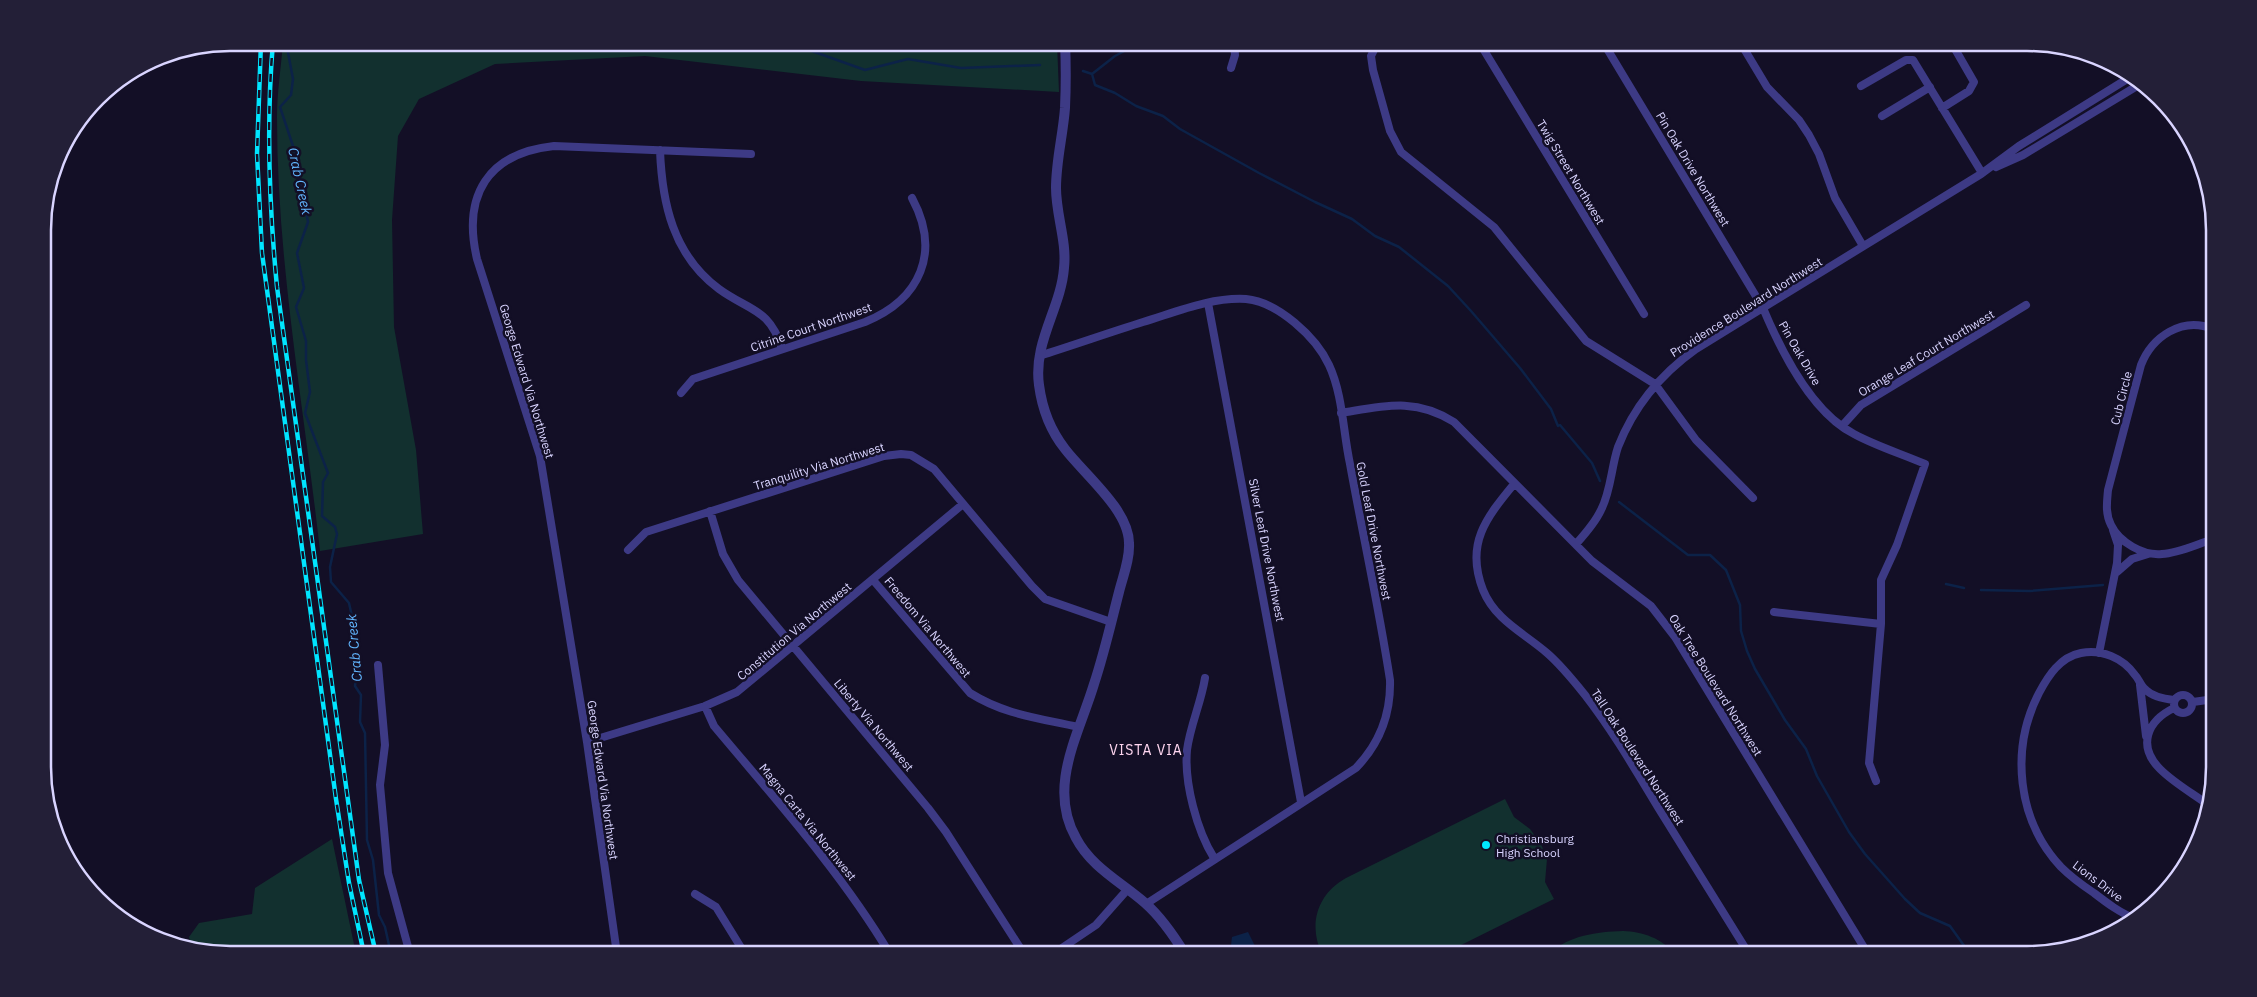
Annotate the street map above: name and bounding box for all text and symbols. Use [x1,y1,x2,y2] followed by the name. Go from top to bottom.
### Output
[1653,109,1733,229] street label: Pin Oak Drive Northwest
[1534,117,1608,227] street label: Twig Street Northwest
[284,146,316,217] water label: Crab Creek
[1667,254,1825,360] street label: Providence Boulevard Northwest
[748,299,874,355] street label: Citrine Court Northwest
[496,302,558,460] street label: George Edward Via Northwest
[1855,306,1997,400] street label: Orange Leaf Court Northwest
[1776,318,1825,388] street label: Pin Oak Drive
[2107,369,2135,426] street label: Cub Circle
[752,439,886,493] street label: Tranquility Via Northwest
[1353,460,1395,602] street label: Gold Leaf Drive Northwest
[1246,477,1288,623] street label: Silver Leaf Drive Northwest
[881,574,975,680] street label: Freedom Via Northwest
[734,579,854,683] street label: Constitution Via Northwest
[1666,611,1766,759] street label: Oak Tree Boulevard Northwest
[342,613,366,683] water label: Crab Creek
[831,676,917,774] street label: Liberty Via Northwest
[1588,686,1688,828] street label: Tall Oak Boulevard Northwest
[584,699,622,861] street label: George Edward Via Northwest
[1109,741,1183,759] district label: VISTA VIA
[756,760,860,884] street label: Magna Carta Via Northwest
[1496,831,1575,860] place label: Christiansburg High School
[1480,839,1492,851] marker: Christiansburg High School
[2070,857,2126,905] street label: Lions Drive

